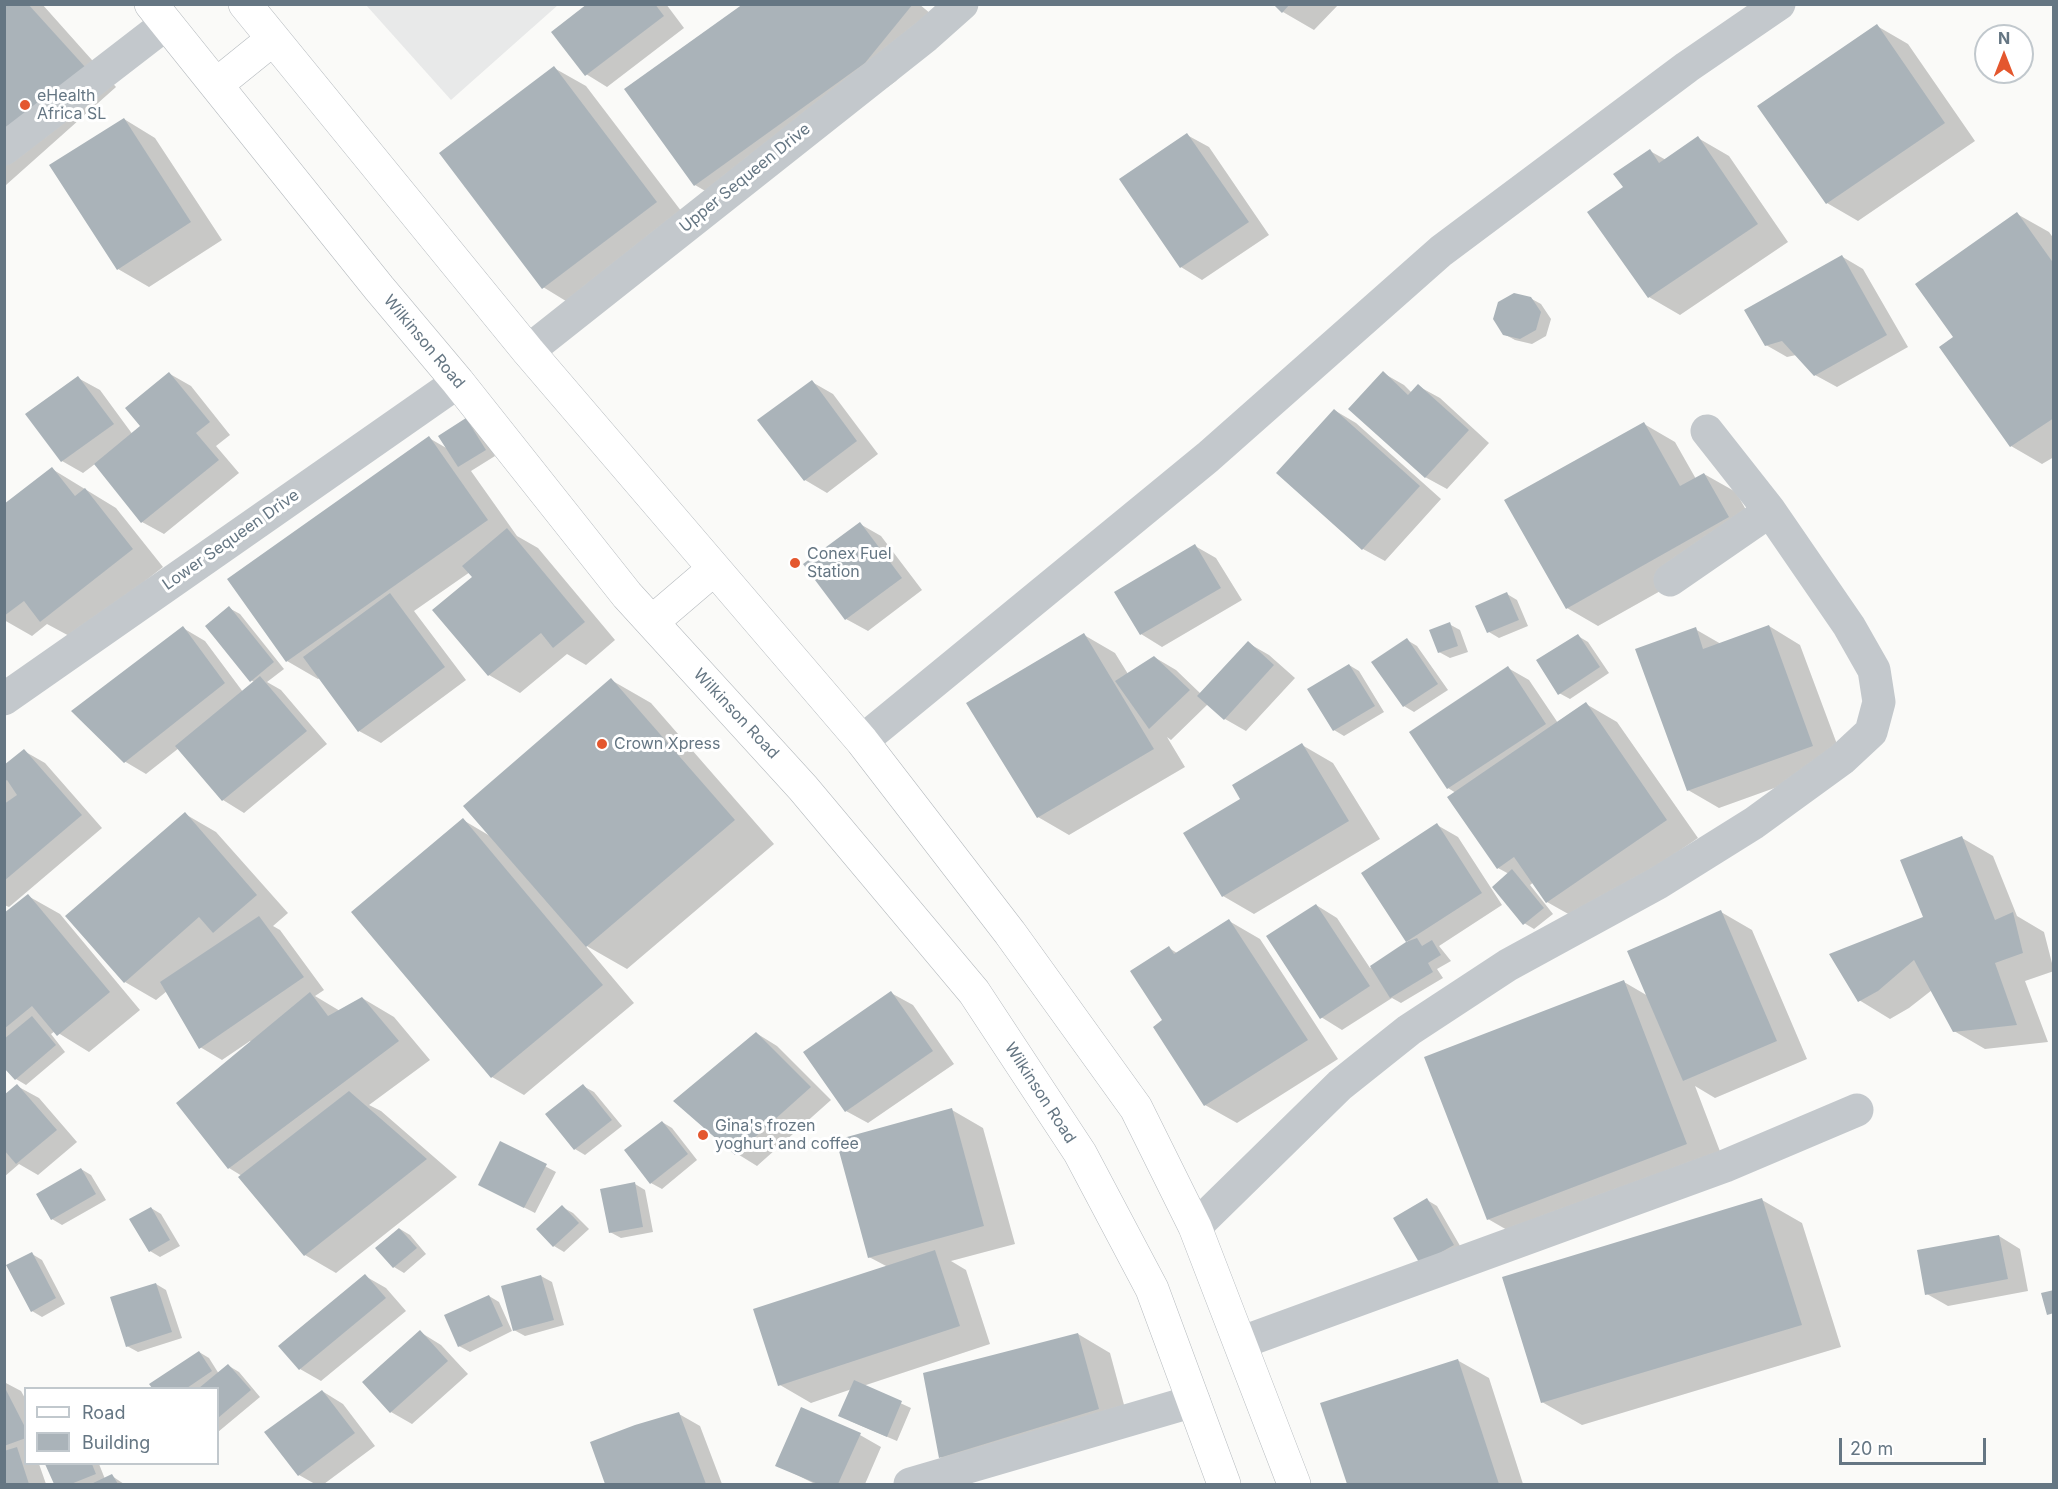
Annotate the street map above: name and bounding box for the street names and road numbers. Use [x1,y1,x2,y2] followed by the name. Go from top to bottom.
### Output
[676,119,814,237] street label: Upper Sequeen Drive
[379,291,469,393] street label: Wilkinson Road
[159,486,303,594] street label: Lower Sequeen Drive
[689,665,783,763] street label: Wilkinson Road
[1000,1039,1080,1147] street label: Wilkinson Road

